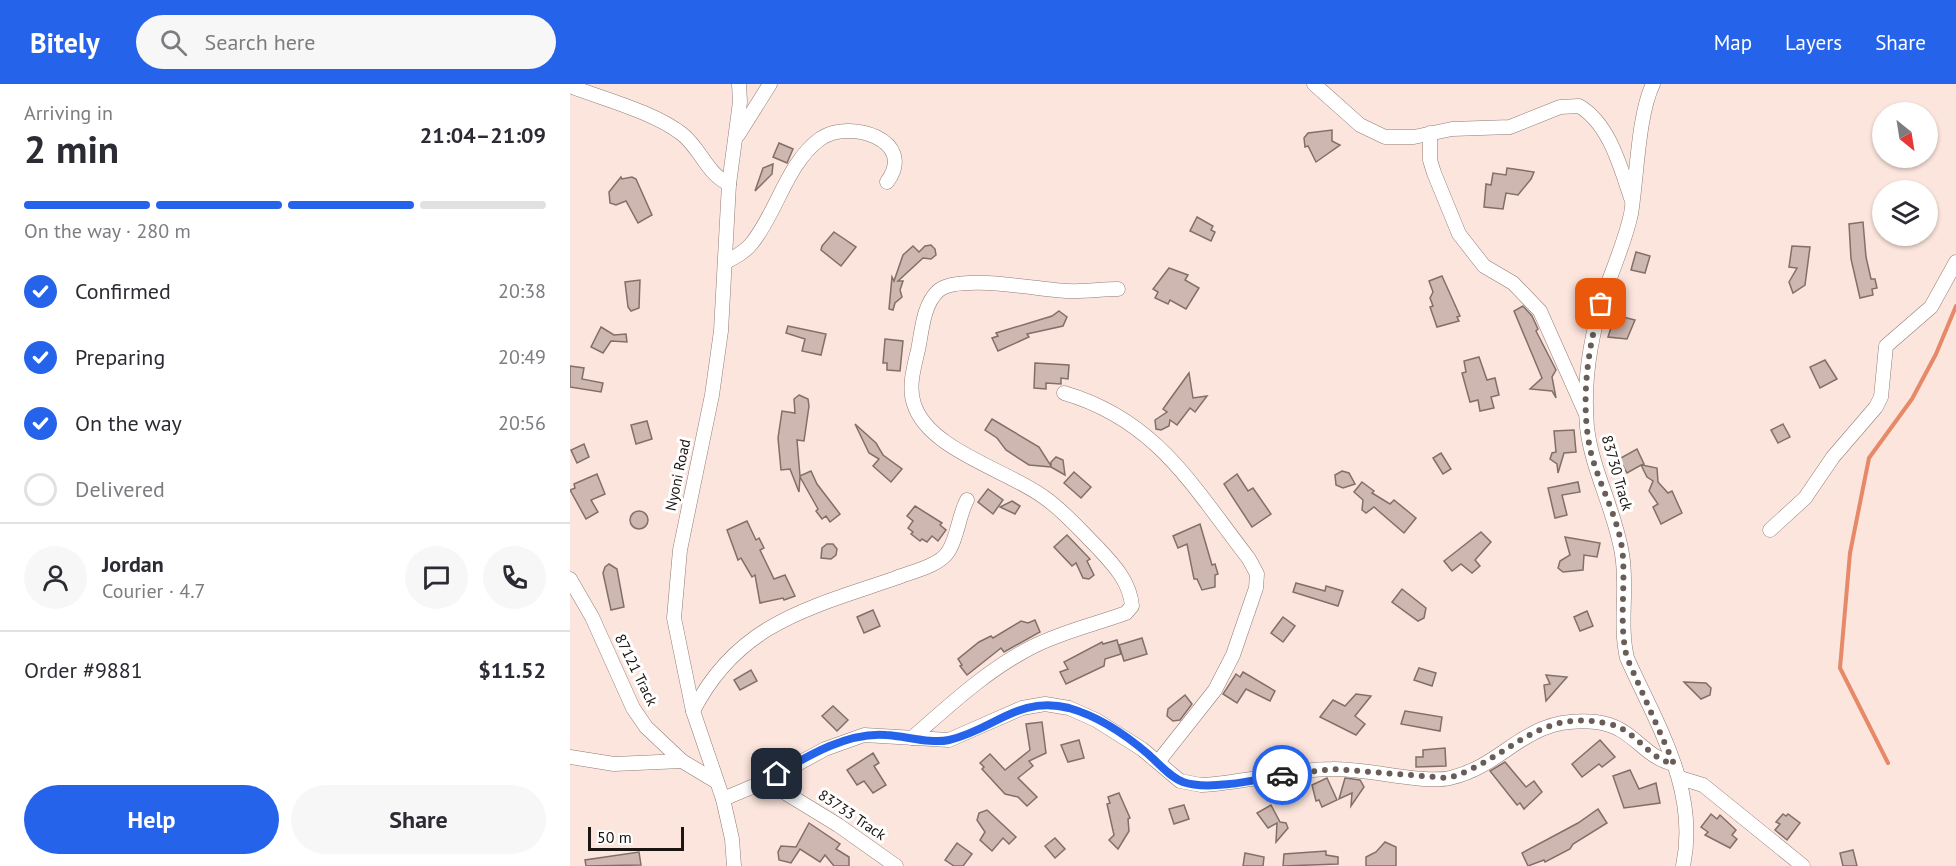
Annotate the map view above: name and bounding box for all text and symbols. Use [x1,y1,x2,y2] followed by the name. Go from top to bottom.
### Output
[136,15,556,69] search box
[30,24,100,61] text: Bitely
[157,26,190,59] icon: search
[205,28,316,56] text: Search here
[1714,29,1752,56] text: Map
[1785,29,1842,56] text: Layers
[1875,29,1926,56] text: Share
[24,100,113,126] text: Arriving in
[1872,102,1938,168] north arrow
[1872,102,1938,246] map controls
[420,121,546,149] text: 21:04–21:09
[24,123,119,174] text: 2 min
[1872,180,1938,246] button: layers
[24,218,191,244] text: On the way · 280 m
[24,275,57,308] icon: check
[75,277,171,305] text: Confirmed
[498,278,546,304] text: 20:38
[1575,278,1626,329] pin
[1584,287,1617,320] icon: bag
[24,341,57,374] icon: check
[75,343,165,371] text: Preparing
[498,344,546,370] text: 20:49
[24,407,57,440] icon: check
[75,409,182,437] text: On the way
[498,410,546,436] text: 20:56
[1598,433,1638,514] street label: 83730 Track
[661,437,694,513] street label: Nyoni Road
[75,475,165,503] text: Delivered
[24,546,87,609] button: person
[405,546,468,609] button: chat
[483,546,546,609] button: phone
[102,550,164,578] text: Jordan
[102,578,205,604] text: Courier · 4.7
[611,631,662,710] street label: 87121 Track
[24,656,143,684] text: Order #9881
[478,656,546,684] text: $11.52
[1252,745,1312,805] courier
[751,748,802,799] pin
[760,757,793,790] icon: home
[1266,759,1299,792] icon: car
[24,785,279,854] button: Help
[291,785,546,854] button: Share
[815,785,890,845] street label: 83733 Track
[588,824,684,852] scale bar
[597,827,632,847] text: 50 m

